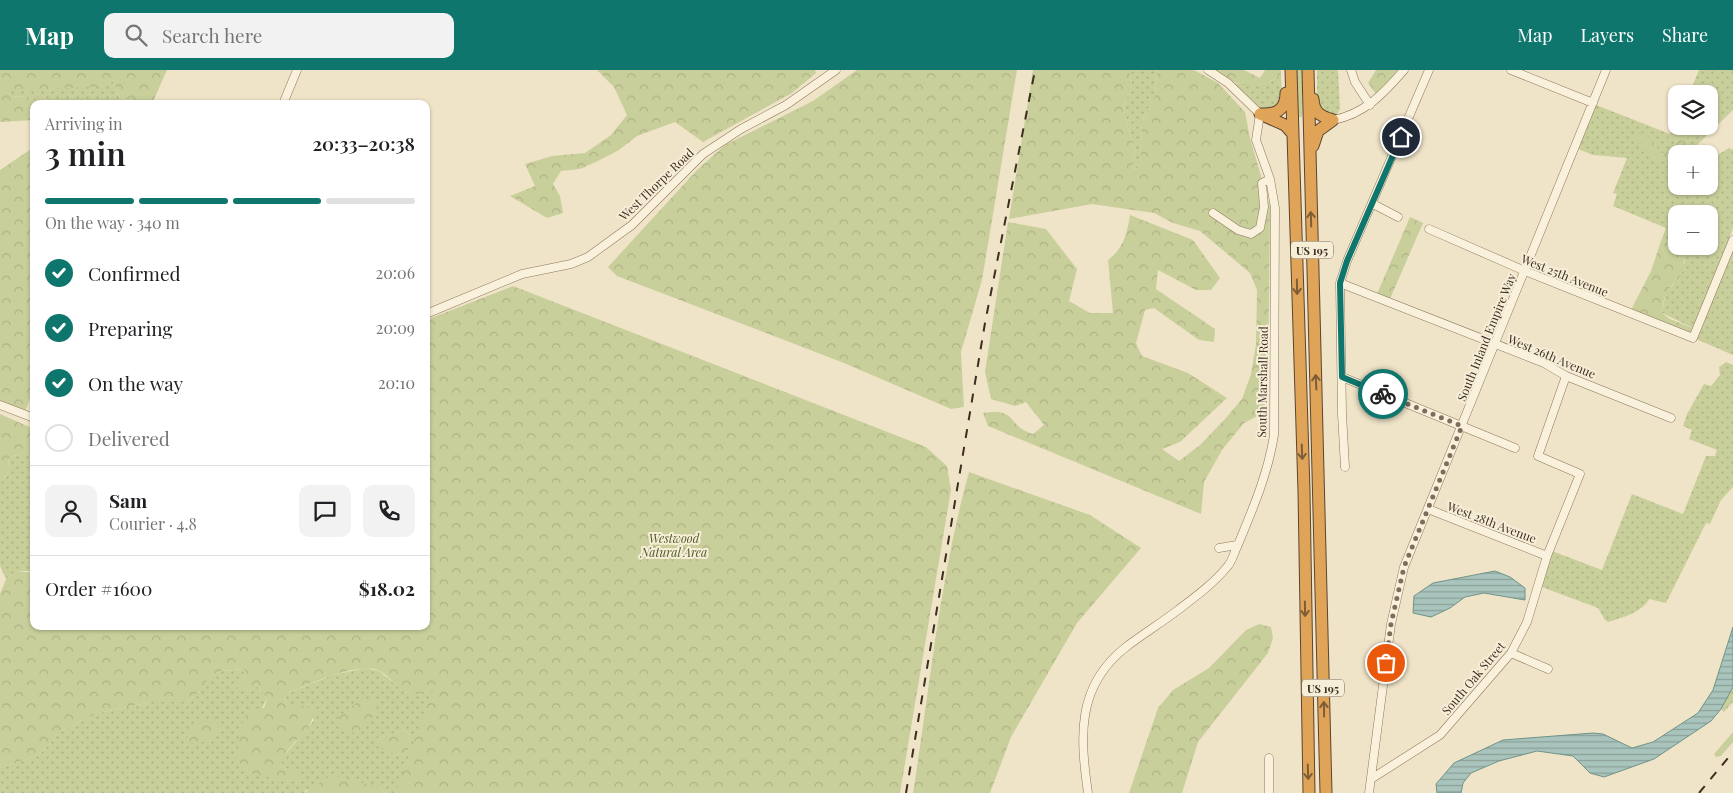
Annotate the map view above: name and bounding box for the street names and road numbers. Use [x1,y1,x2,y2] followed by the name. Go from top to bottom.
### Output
[615,144,697,224] street label: West Thorpe Road
[1291,242,1333,258] road number: US 195
[1518,250,1611,300] street label: West 25th Avenue
[1453,271,1519,403] street label: South Inland Empire Way
[1253,326,1271,438] street label: South Marshall Road
[1505,330,1598,382] street label: West 26th Avenue
[1444,497,1539,546] street label: West 28th Avenue
[1438,637,1509,718] street label: South Oak Street
[1302,680,1344,696] road number: US 195

